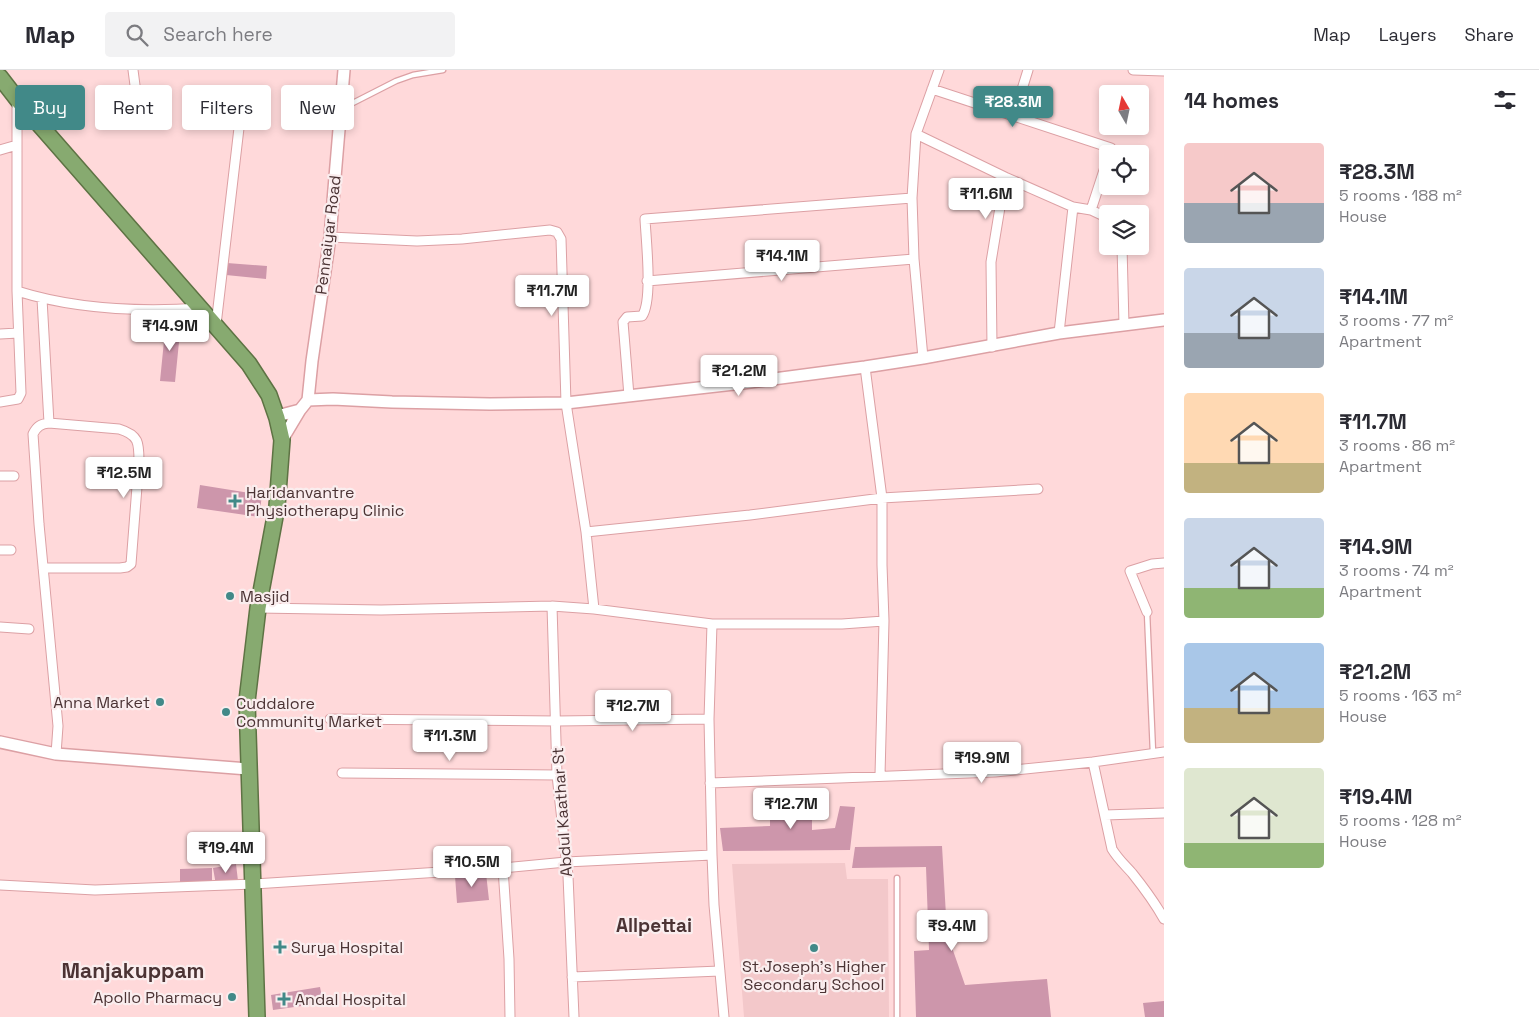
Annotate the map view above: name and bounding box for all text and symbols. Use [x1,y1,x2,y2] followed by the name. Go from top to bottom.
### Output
[105,12,455,57] search box
[25,19,75,50] text: Map
[123,21,151,49] icon: search
[163,22,273,47] text: Search here
[1313,23,1351,46] text: Map
[1379,23,1436,46] text: Layers
[1464,23,1514,46] text: Share
[15,85,85,130] chip: Buy
[95,85,172,130] chip: Rent
[182,85,271,130] chip: Filters
[281,85,354,130] chip: New
[972,85,1054,128] pin: ₹28.3M
[1099,85,1149,135] north arrow
[1099,85,1149,255] map controls
[1491,86,1519,114] icon: filters
[1184,87,1279,114] text: 14 homes
[984,91,1042,112] text: ₹28.3M
[1099,145,1149,195] button: locate
[1339,158,1415,185] text: ₹28.3M
[1224,163,1284,223] icon: home
[310,174,346,296] street label: Pennaiyar Road
[945,178,1027,220] pin: ₹11.6M
[959,183,1013,204] text: ₹11.6M
[1339,185,1462,206] text: 5 rooms · 188 m²
[1099,205,1149,255] button: layers
[1339,206,1387,227] text: House
[741,240,823,282] pin: ₹14.1M
[756,245,808,266] text: ₹14.1M
[511,274,593,317] pin: ₹11.7M
[526,280,578,301] text: ₹11.7M
[1339,283,1408,310] text: ₹14.1M
[1224,288,1284,348] icon: home
[129,310,211,352] pin: ₹14.9M
[1339,310,1453,331] text: 3 rooms · 77 m²
[142,315,198,336] text: ₹14.9M
[1339,331,1422,352] text: Apartment
[698,354,780,397] pin: ₹21.2M
[711,360,767,381] text: ₹21.2M
[1339,408,1407,435] text: ₹11.7M
[1224,413,1284,473] icon: home
[1339,435,1455,456] text: 3 rooms · 86 m²
[83,456,165,499] pin: ₹12.5M
[1339,456,1422,477] text: Apartment
[96,462,152,483] text: ₹12.5M
[246,482,404,521] place label: Haridanvantre Physiotherapy Clinic
[228,494,242,508] marker: Haridanvantre Physiotherapy Clinic
[1339,533,1413,560] text: ₹14.9M
[1224,538,1284,598] icon: home
[1339,560,1454,581] text: 3 rooms · 74 m²
[1339,581,1422,602] text: Apartment
[240,586,290,607] place label: Masjid
[224,590,236,602] marker: Masjid
[1339,658,1411,685] text: ₹21.2M
[1224,663,1284,723] icon: home
[1339,685,1462,706] text: 5 rooms · 163 m²
[592,690,674,732] pin: ₹12.7M
[53,692,150,713] place label: Anna Market
[236,693,382,732] place label: Cuddalore Community Market
[606,695,660,716] text: ₹12.7M
[154,696,166,708] marker: Anna Market
[220,706,232,718] marker: Cuddalore Community Market
[1339,706,1387,727] text: House
[409,720,491,762] pin: ₹11.3M
[423,725,477,746] text: ₹11.3M
[941,742,1023,784] pin: ₹19.9M
[547,747,577,877] street label: Abdul Kaathar St
[954,747,1010,768] text: ₹19.9M
[1339,783,1412,810] text: ₹19.4M
[750,788,832,830] pin: ₹12.7M
[1224,788,1284,848] icon: home
[764,793,818,814] text: ₹12.7M
[1339,810,1462,831] text: 5 rooms · 128 m²
[1339,831,1387,852] text: House
[185,832,267,874] pin: ₹19.4M
[198,837,254,858] text: ₹19.4M
[431,846,513,888] pin: ₹10.5M
[444,851,500,872] text: ₹10.5M
[917,910,987,952] pin: ₹9.4M
[616,913,692,938] district label: Allpettai
[928,915,976,936] text: ₹9.4M
[291,937,403,958] place label: Surya Hospital
[273,940,287,954] marker: Surya Hospital
[808,942,820,954] marker: St.Joseph's Higher Secondary School
[742,956,886,995] place label: St.Joseph's Higher Secondary School
[61,957,205,984] district label: Manjakuppam
[93,987,222,1008] place label: Apollo Pharmacy
[295,989,406,1010] place label: Andal Hospital
[226,991,238,1003] marker: Apollo Pharmacy
[277,992,291,1006] marker: Andal Hospital

